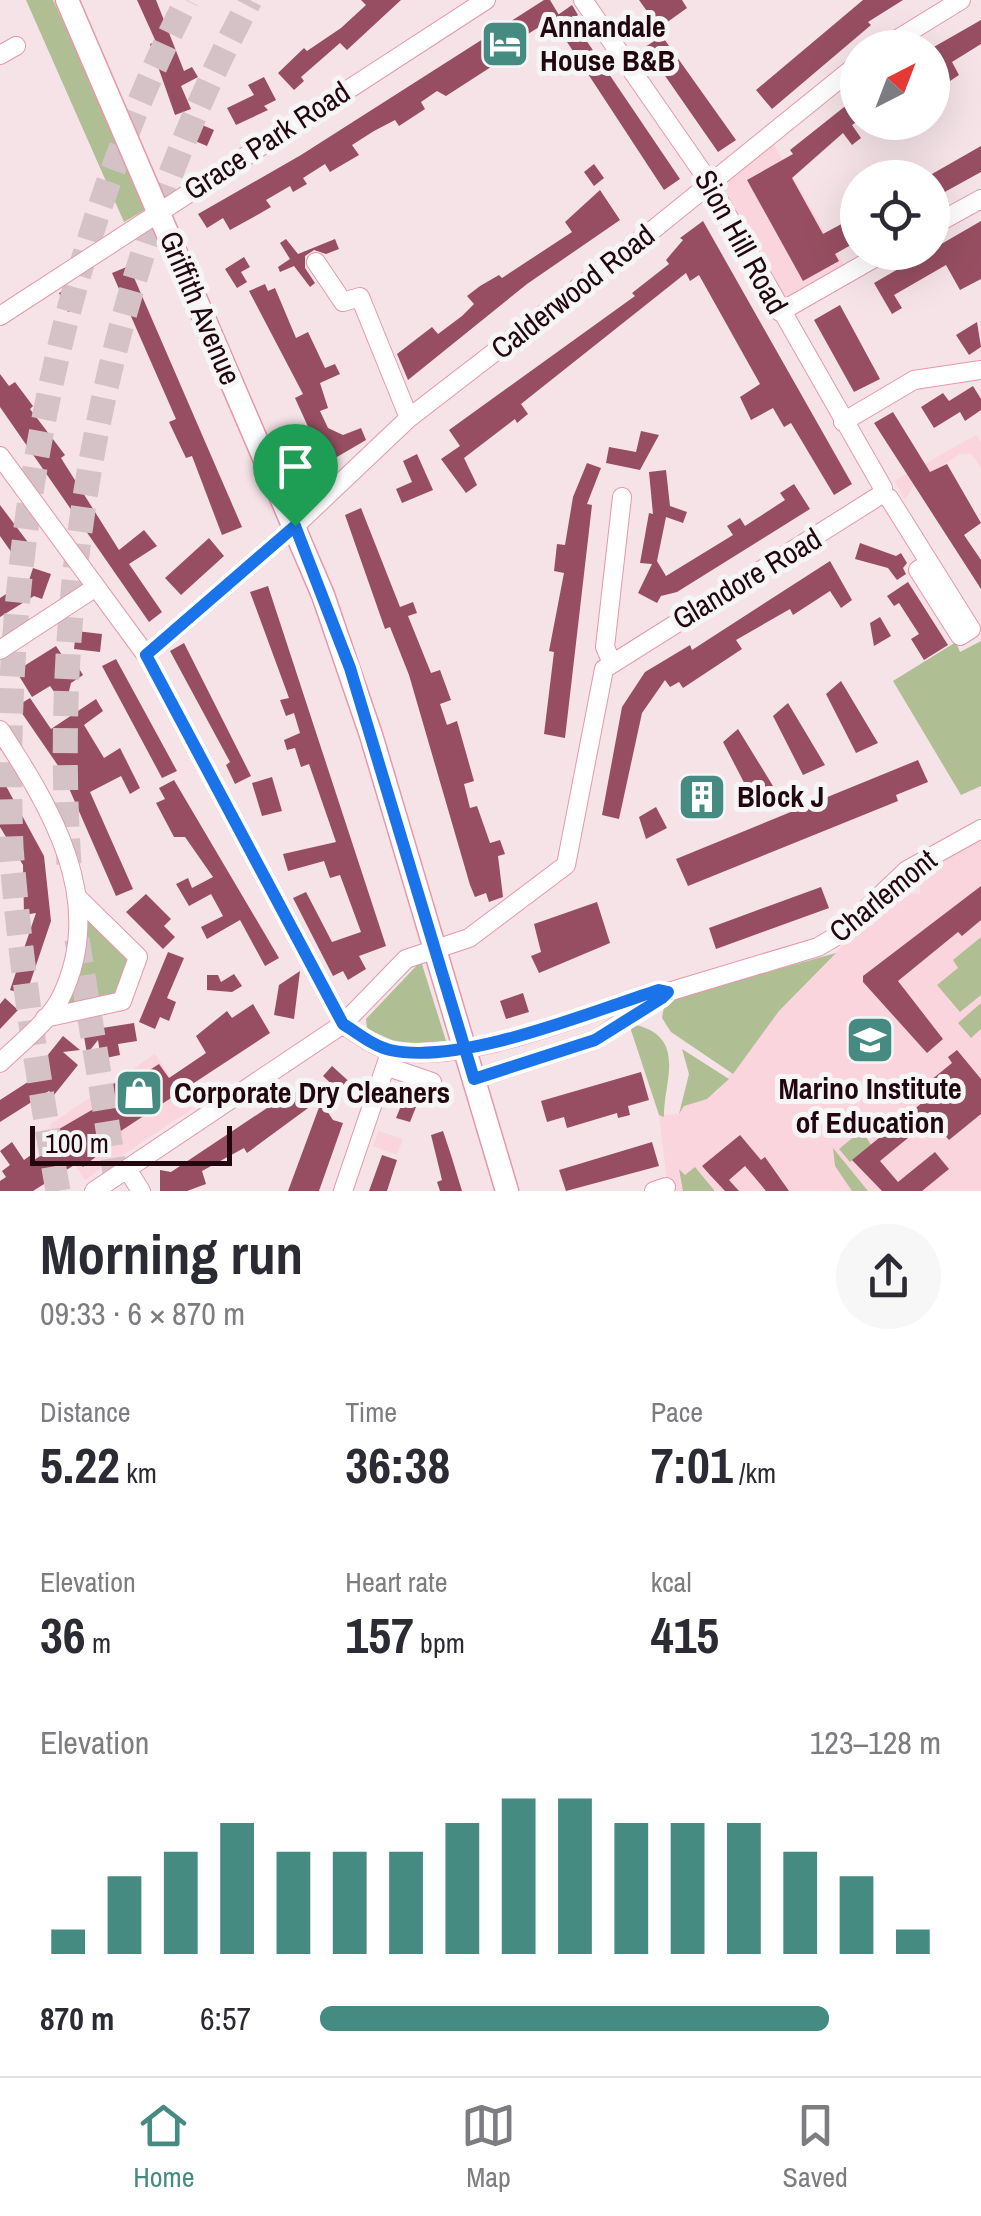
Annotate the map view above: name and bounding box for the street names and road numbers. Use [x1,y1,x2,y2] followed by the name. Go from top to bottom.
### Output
[176,72,357,209] street label: Grace Park Road
[686,162,798,321] street label: Sion Hill Road
[482,215,662,368] street label: Calderwood Road
[151,225,251,391] street label: Griffith Avenue
[665,518,828,638] street label: Glandore Road
[820,840,944,951] street label: Charlemont

